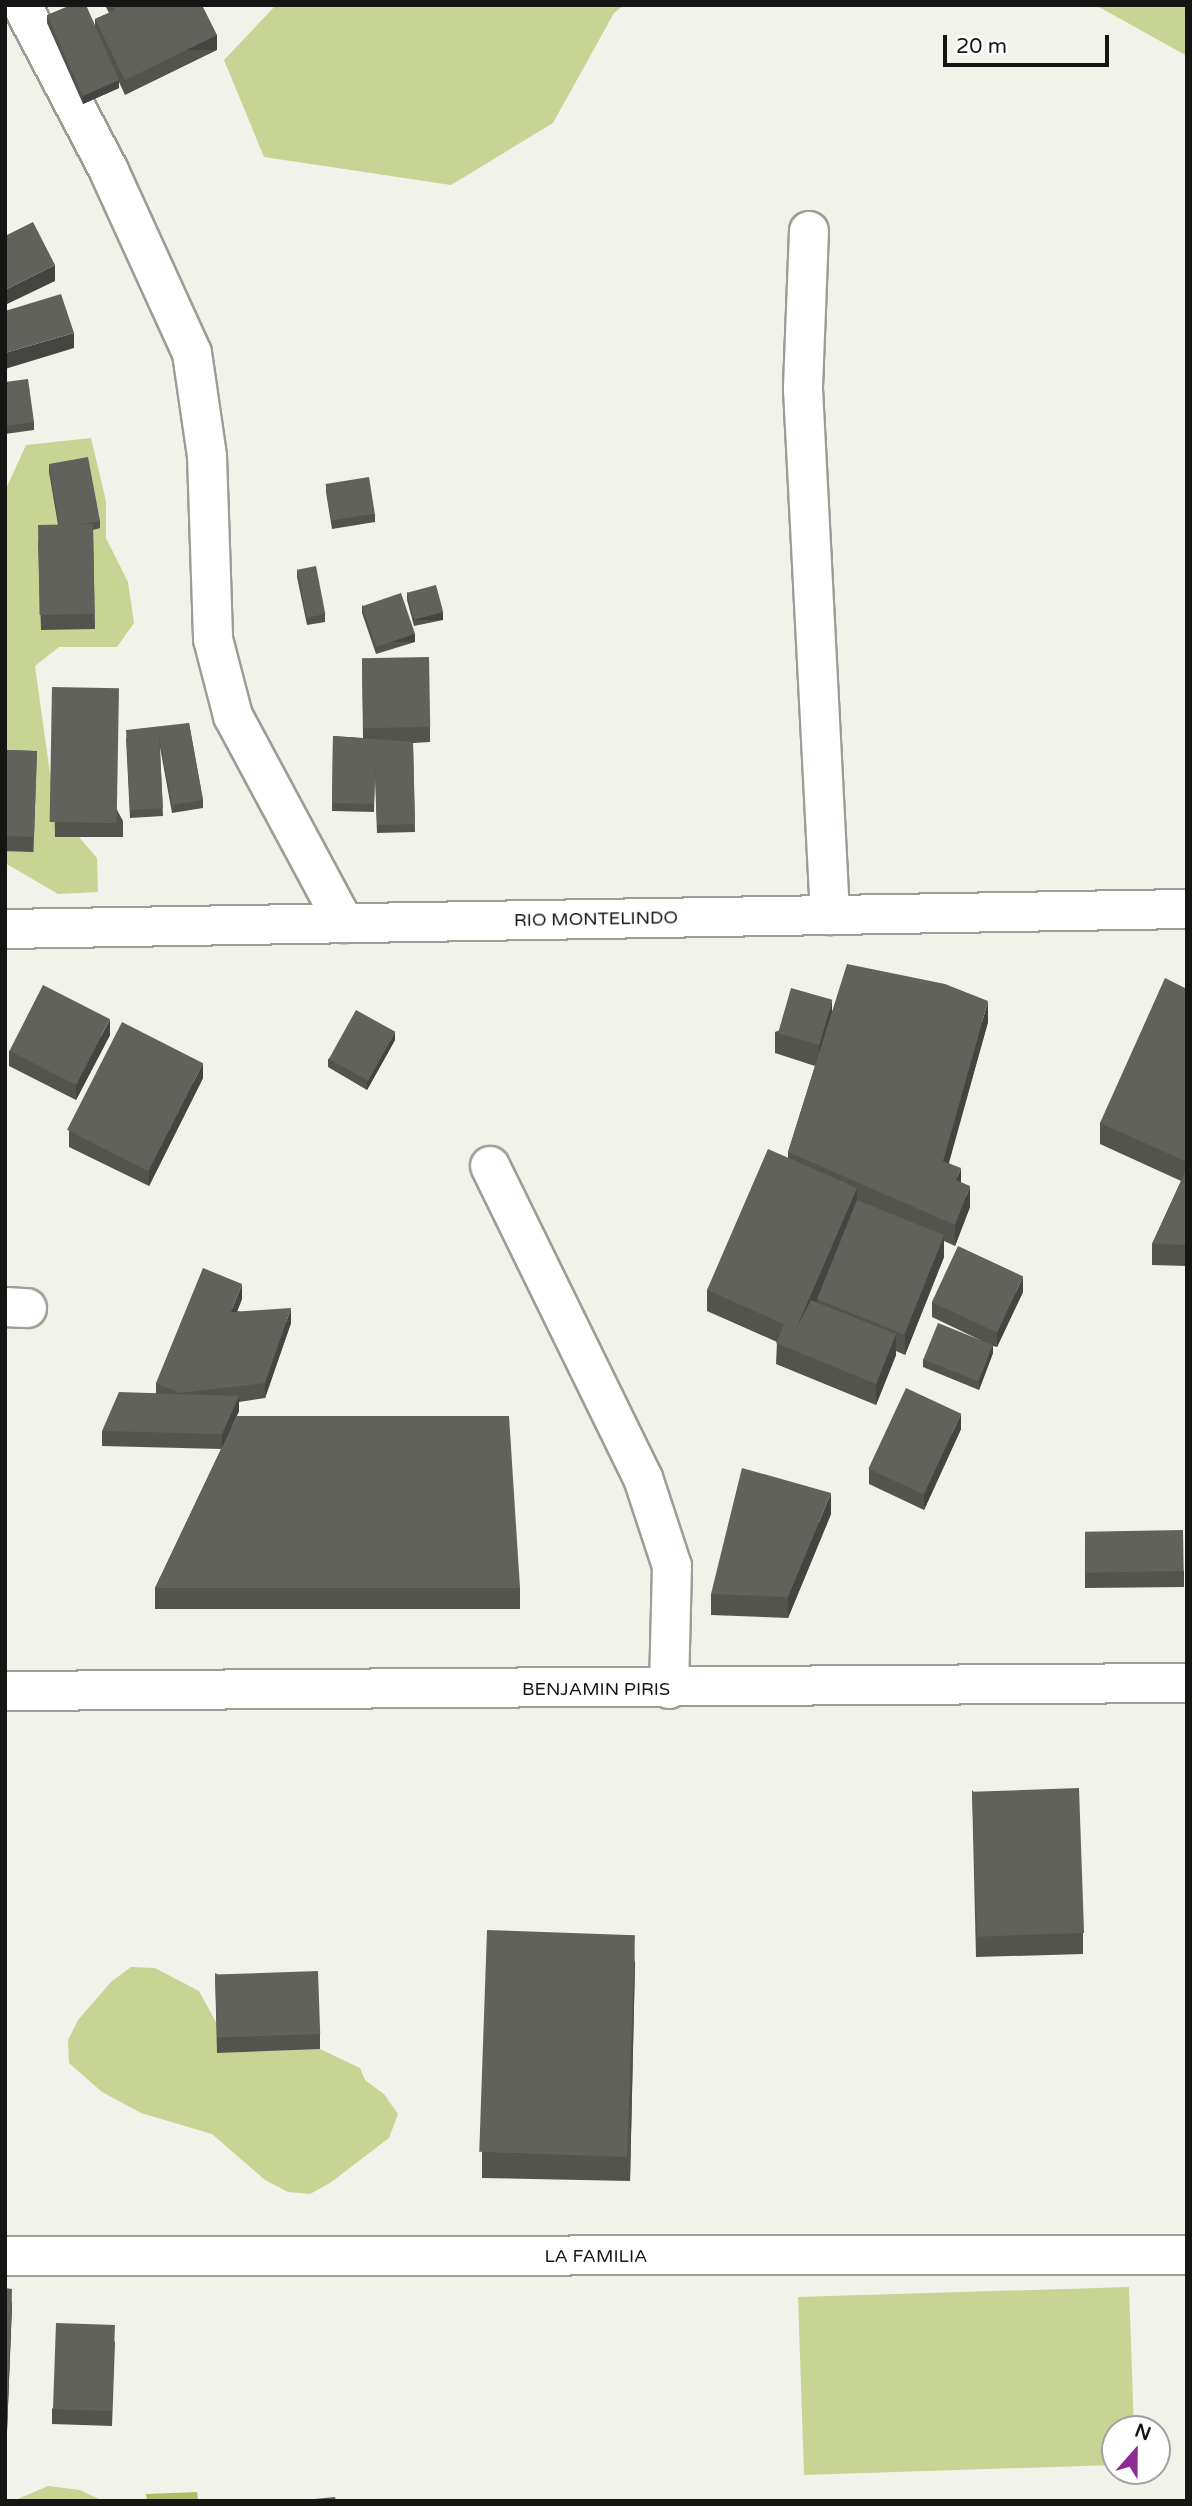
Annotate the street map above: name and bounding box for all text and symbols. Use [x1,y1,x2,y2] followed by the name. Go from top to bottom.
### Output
[947,21,1113,65] scale bar
[956,34,1007,59] text: 20 m
[514,907,678,931] street label: RIO MONTELINDO
[522,1678,670,1700] street label: BENJAMIN PIRIS
[545,2245,647,2267] street label: LA FAMILIA
[1101,2415,1171,2485] north arrow
[1132,2419,1154,2445] text: N

